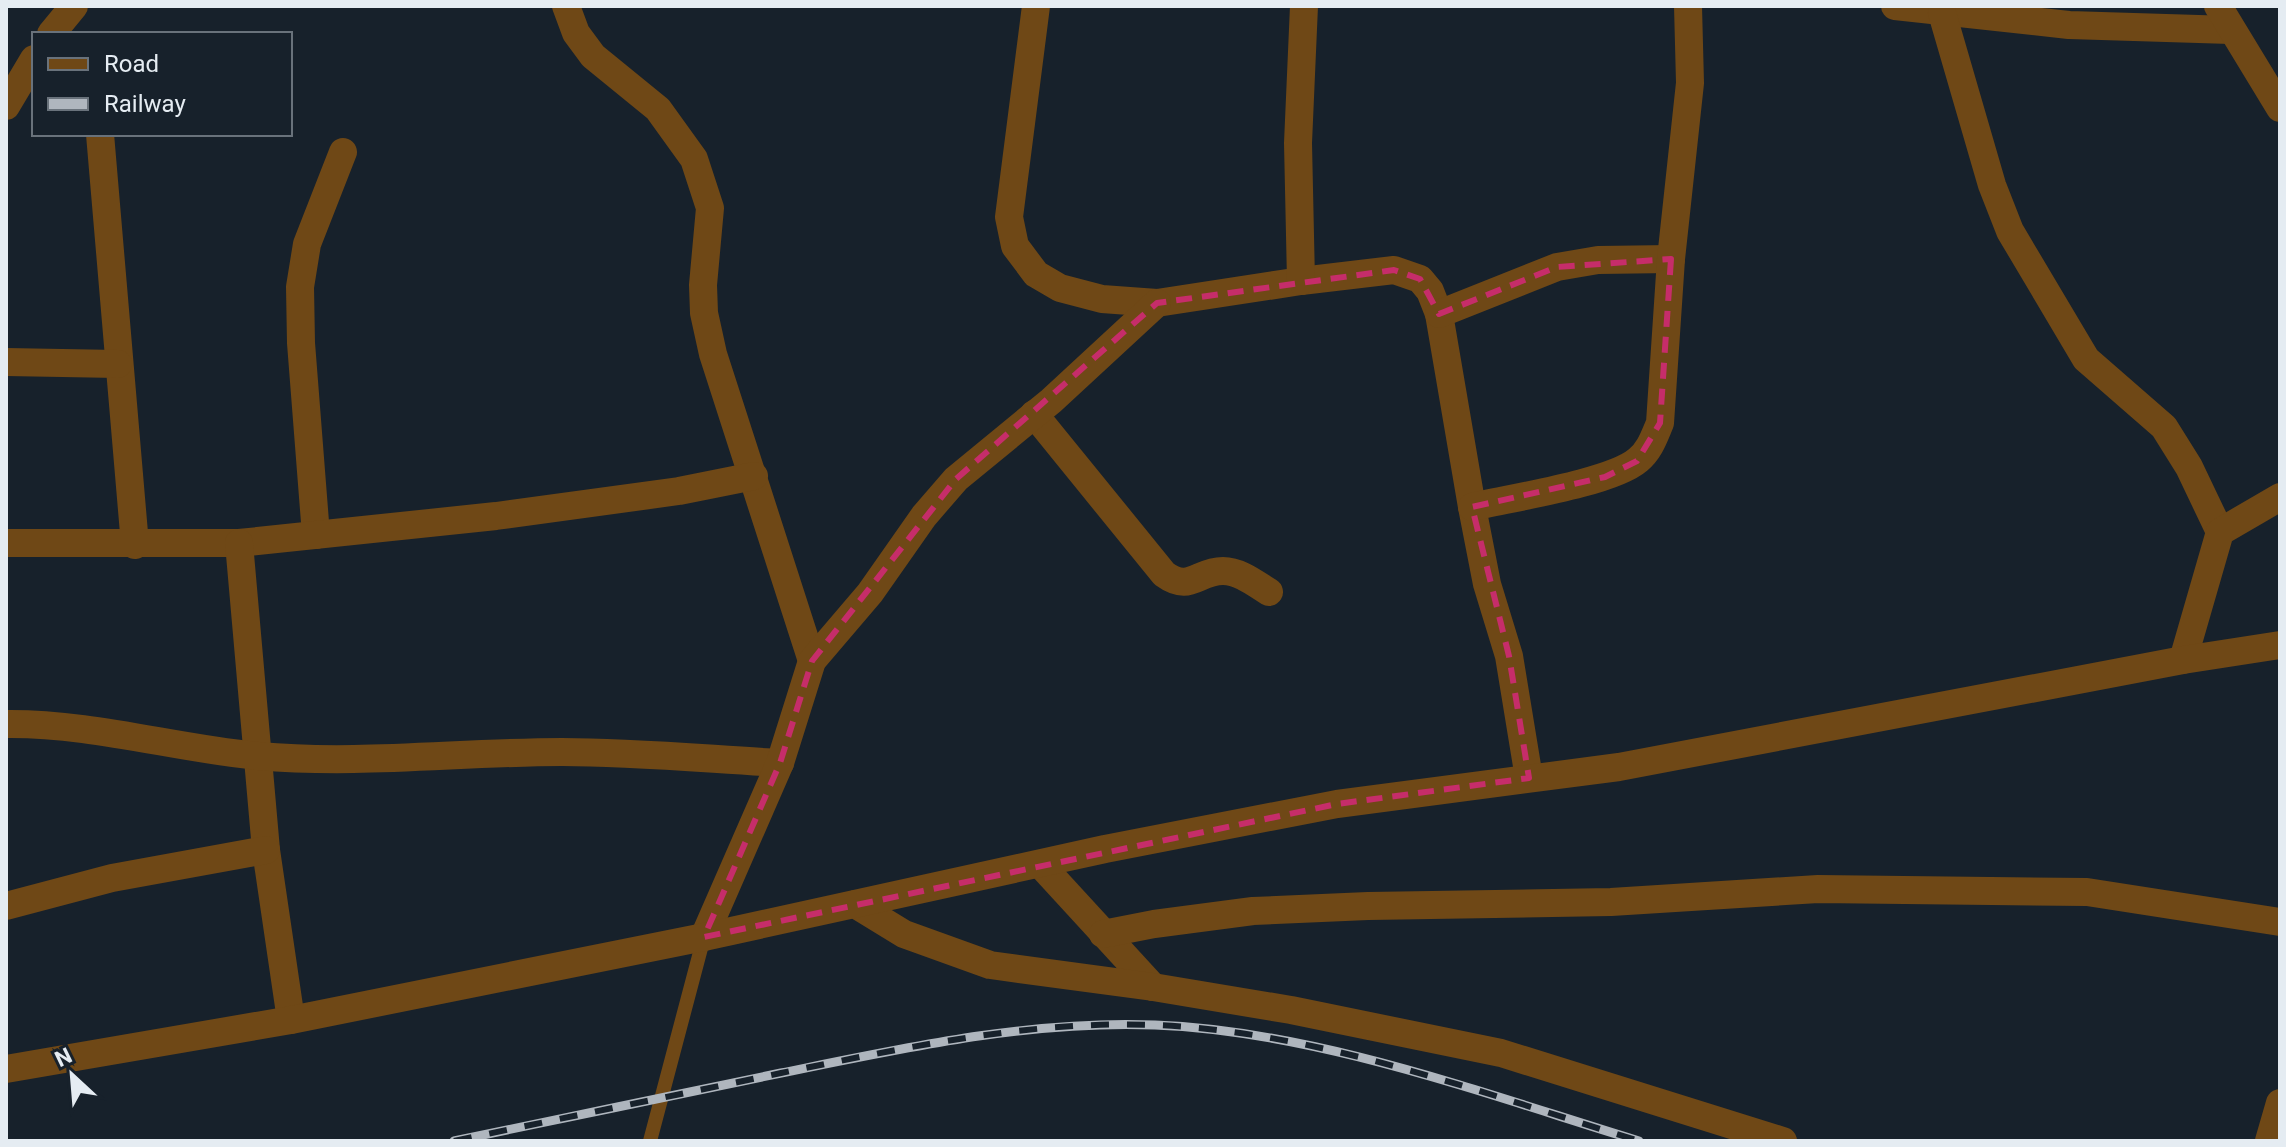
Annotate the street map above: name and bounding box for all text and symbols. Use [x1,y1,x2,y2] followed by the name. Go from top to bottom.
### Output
[32,32,292,136] legend
[104,50,159,78] text: Road
[104,90,186,118] text: Railway
[32,1035,112,1115] north arrow
[51,1043,76,1072] text: N

